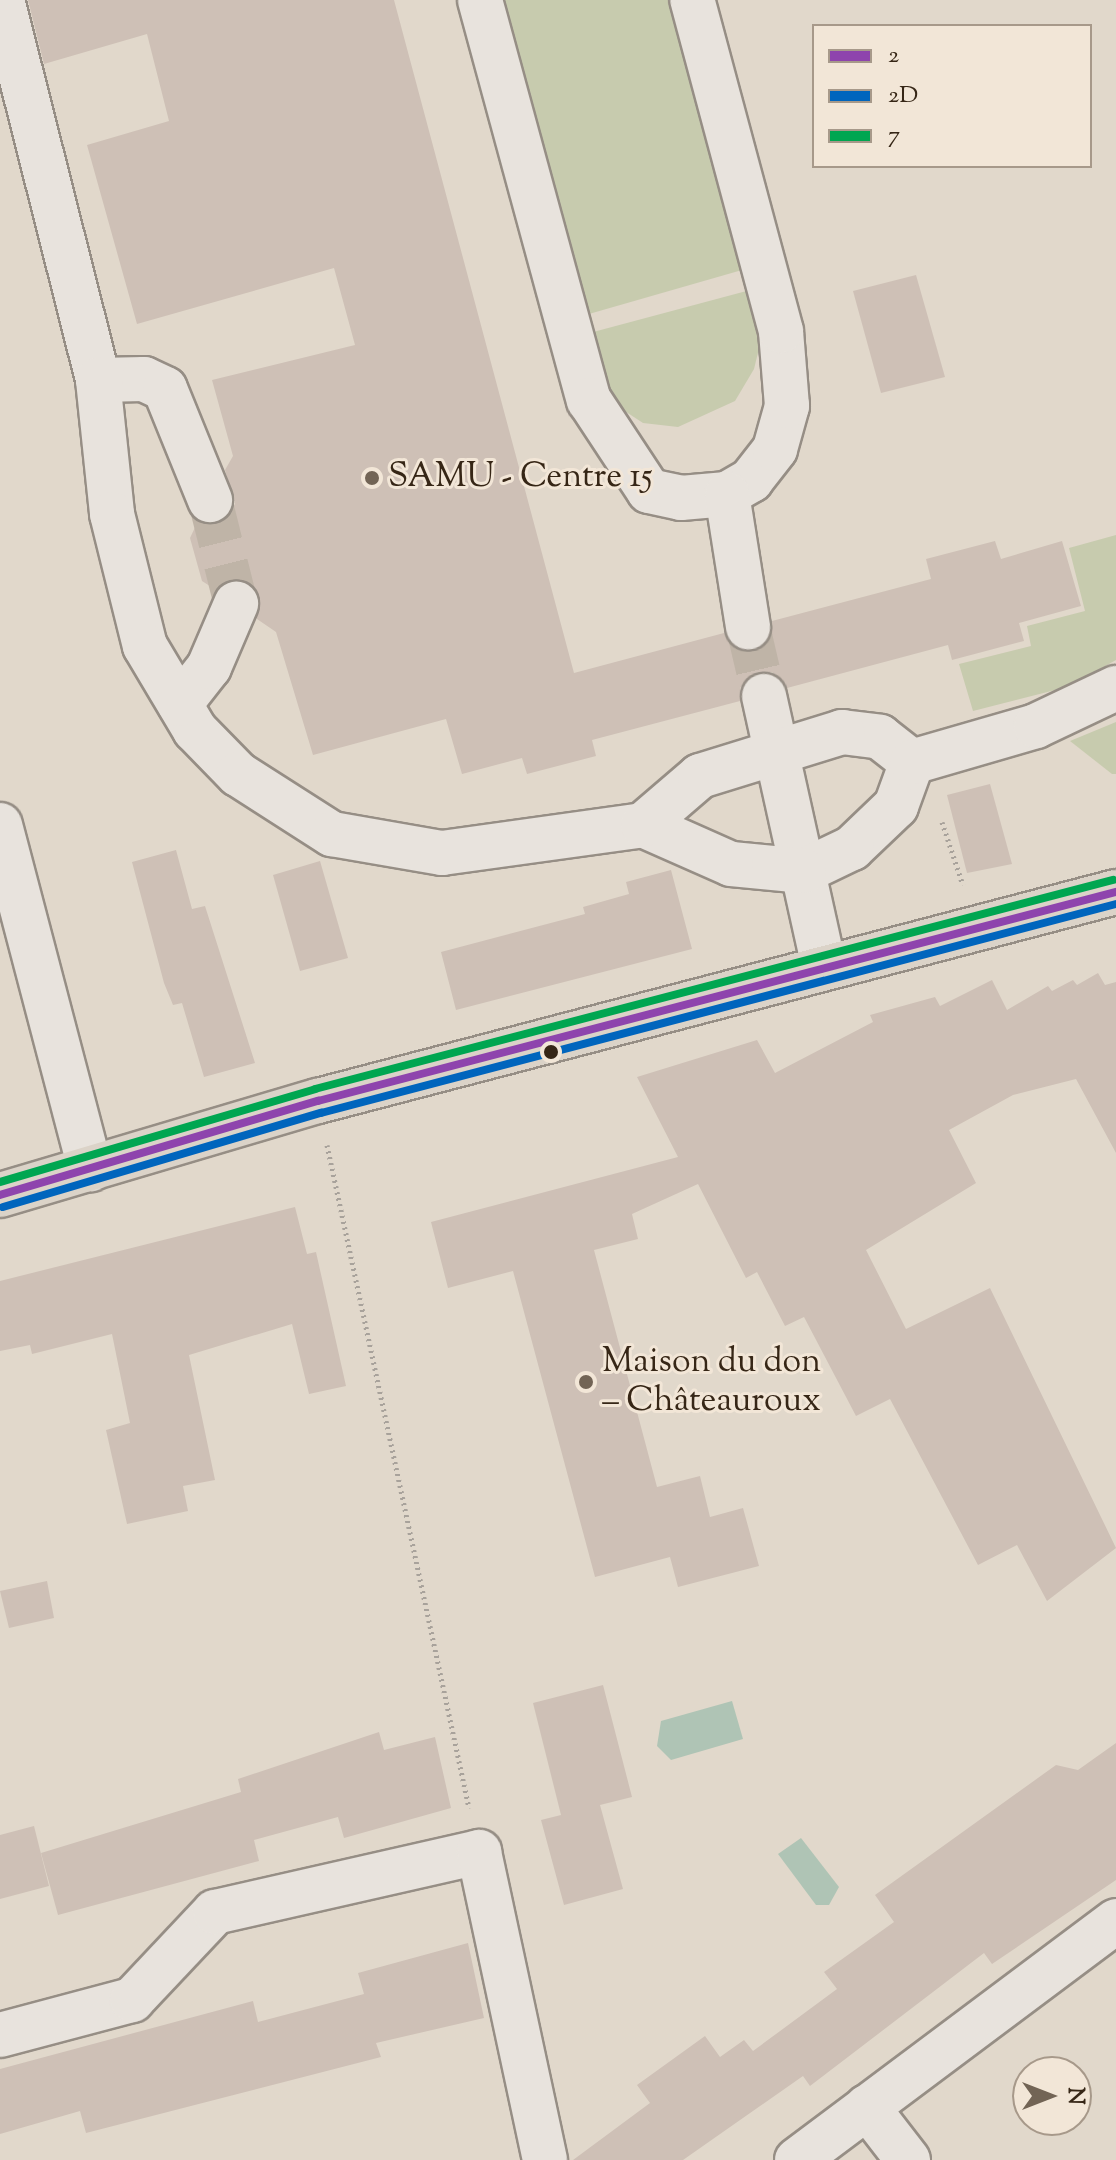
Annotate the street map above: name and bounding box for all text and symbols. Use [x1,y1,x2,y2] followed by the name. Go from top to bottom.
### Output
[812,24,1092,168] legend
[888,39,899,73] text: 2
[888,79,918,113] text: 2D
[888,119,900,153] text: 7
[388,458,653,498] place label: SAMU - Centre 15
[363,469,381,487] marker: SAMU - Centre 15
[543,1044,559,1060] unlabelled marker
[602,1342,821,1422] place label: Maison du don – Châteauroux
[577,1373,595,1391] marker: Maison du don – Châteauroux
[1012,2056,1092,2136] north arrow
[1058,2087,1090,2105] text: N

